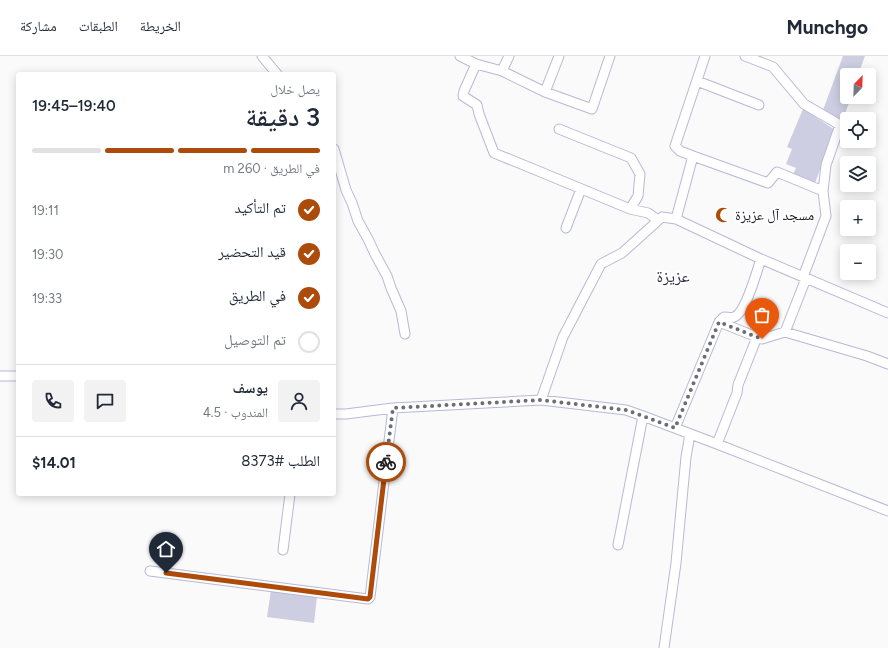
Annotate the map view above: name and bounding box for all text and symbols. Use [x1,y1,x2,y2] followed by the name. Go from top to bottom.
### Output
[786,16,868,39] text: Munchgo
[20,18,57,35] text: مشاركة
[79,18,118,35] text: الطبقات
[140,18,181,35] text: الخريطة
[840,68,876,104] north arrow
[840,68,876,280] map controls
[271,82,320,97] text: يصل خلال
[32,97,116,115] text: 19:40–19:45
[245,101,320,133] text: 3 دقيقة
[840,112,876,148] button: locate
[840,156,876,192] button: layers
[223,161,320,176] text: في الطريق · 260 m
[235,199,286,217] text: تم التأكيد
[298,199,320,221] icon: check
[840,200,876,236] button: +
[32,203,59,218] text: 19:11
[714,206,732,224] mosque icon: مسجد آل عزيزة
[735,207,814,224] place label: مسجد آل عزيزة
[218,243,286,261] text: قيد التحضير
[298,243,320,265] icon: check
[840,244,876,280] button: −
[32,247,63,262] text: 19:30
[656,267,690,286] district label: عزيزة
[229,287,286,305] text: في الطريق
[298,287,320,309] icon: check
[32,291,62,306] text: 19:33
[745,298,779,339] pin
[751,304,773,326] icon: bag
[224,331,286,349] text: تم التوصيل
[233,379,268,397] text: يوسف
[32,380,74,422] button: phone
[84,380,126,422] button: chat
[278,380,320,422] button: person
[203,405,268,420] text: المندوب · 4.5
[366,442,406,482] courier
[375,451,397,473] icon: bike
[241,452,320,470] text: الطلب #8373
[32,454,76,472] text: $14.01
[149,532,183,573] pin
[155,538,177,560] icon: home

